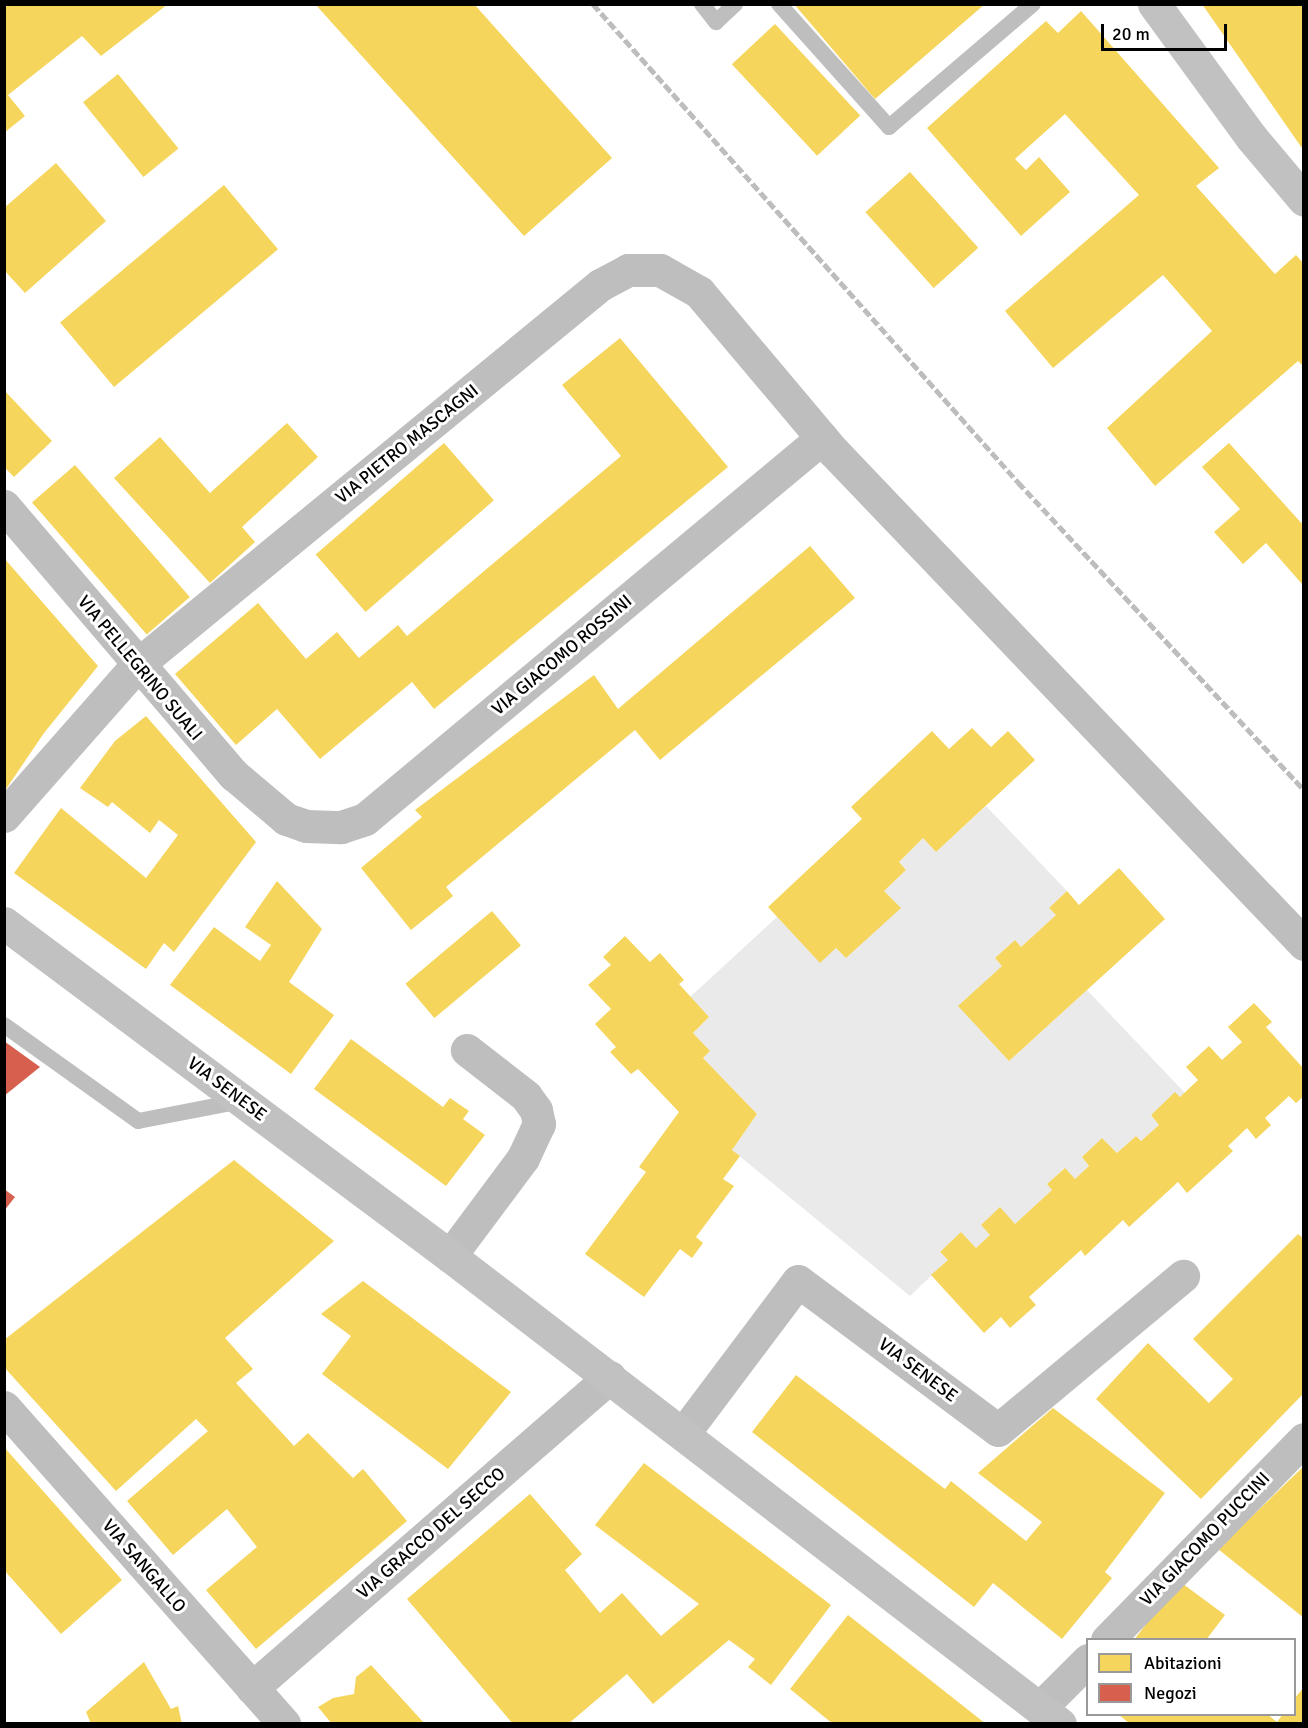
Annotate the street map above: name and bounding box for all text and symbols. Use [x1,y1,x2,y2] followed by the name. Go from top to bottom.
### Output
[1104,12,1230,50] scale bar
[1112,23,1150,45] text: 20 m
[331,380,483,508] street label: VIA PIETRO MASCAGNI
[488,590,636,720] street label: VIA GIACOMO ROSSINI
[73,591,207,745] street label: VIA PELLEGRINO SUALI
[183,1052,271,1126] street label: VIA SENESE
[874,1333,962,1407] street label: VIA SENESE
[352,1463,510,1603] street label: VIA GRACCO DEL SECCO
[1136,1468,1274,1610] street label: VIA GIACOMO PUCCINI
[98,1515,190,1617] street label: VIA SANGALLO
[1086,1638,1296,1716] legend
[1144,1652,1222,1674] text: Abitazioni
[1144,1682,1197,1704] text: Negozi

